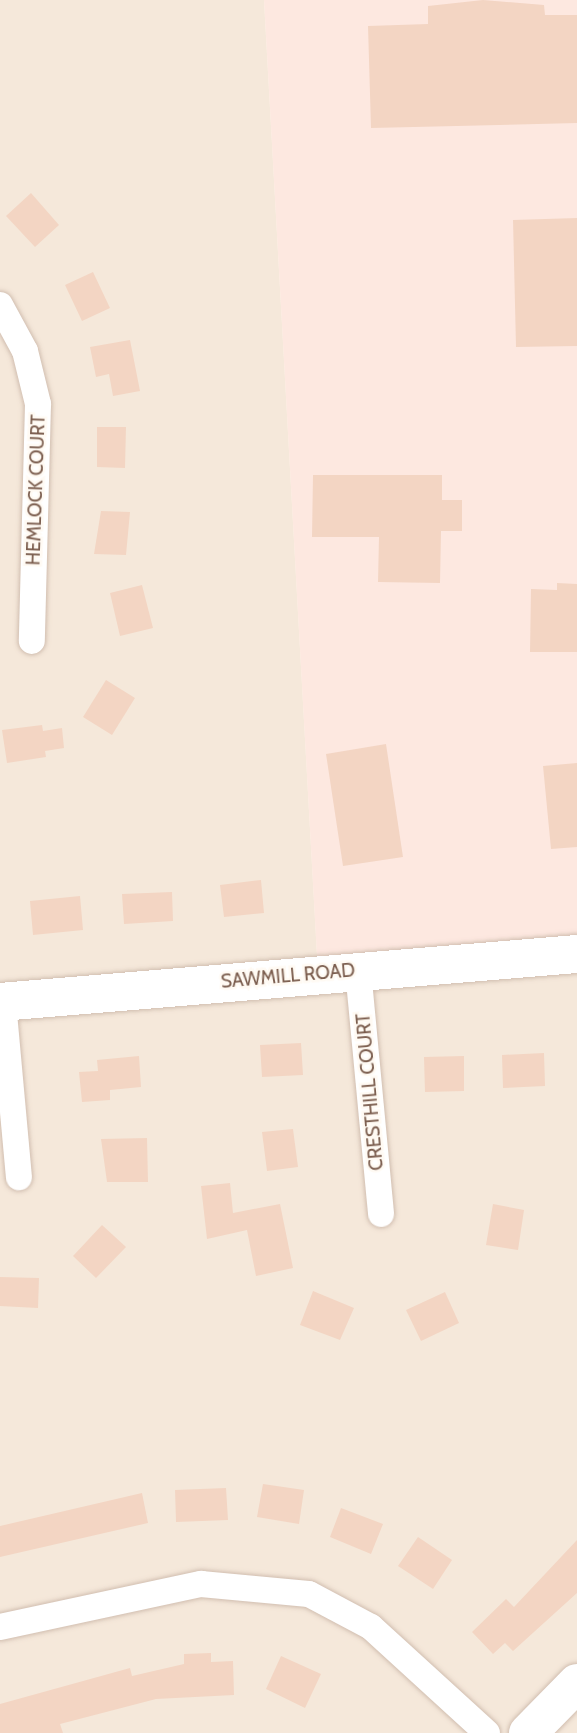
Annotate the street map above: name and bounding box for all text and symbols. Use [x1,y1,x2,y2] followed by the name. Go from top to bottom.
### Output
[22,414,50,566] street label: HEMLOCK COURT
[220,959,356,993] street label: SAWMILL ROAD
[352,1012,388,1172] street label: CRESTHILL COURT

